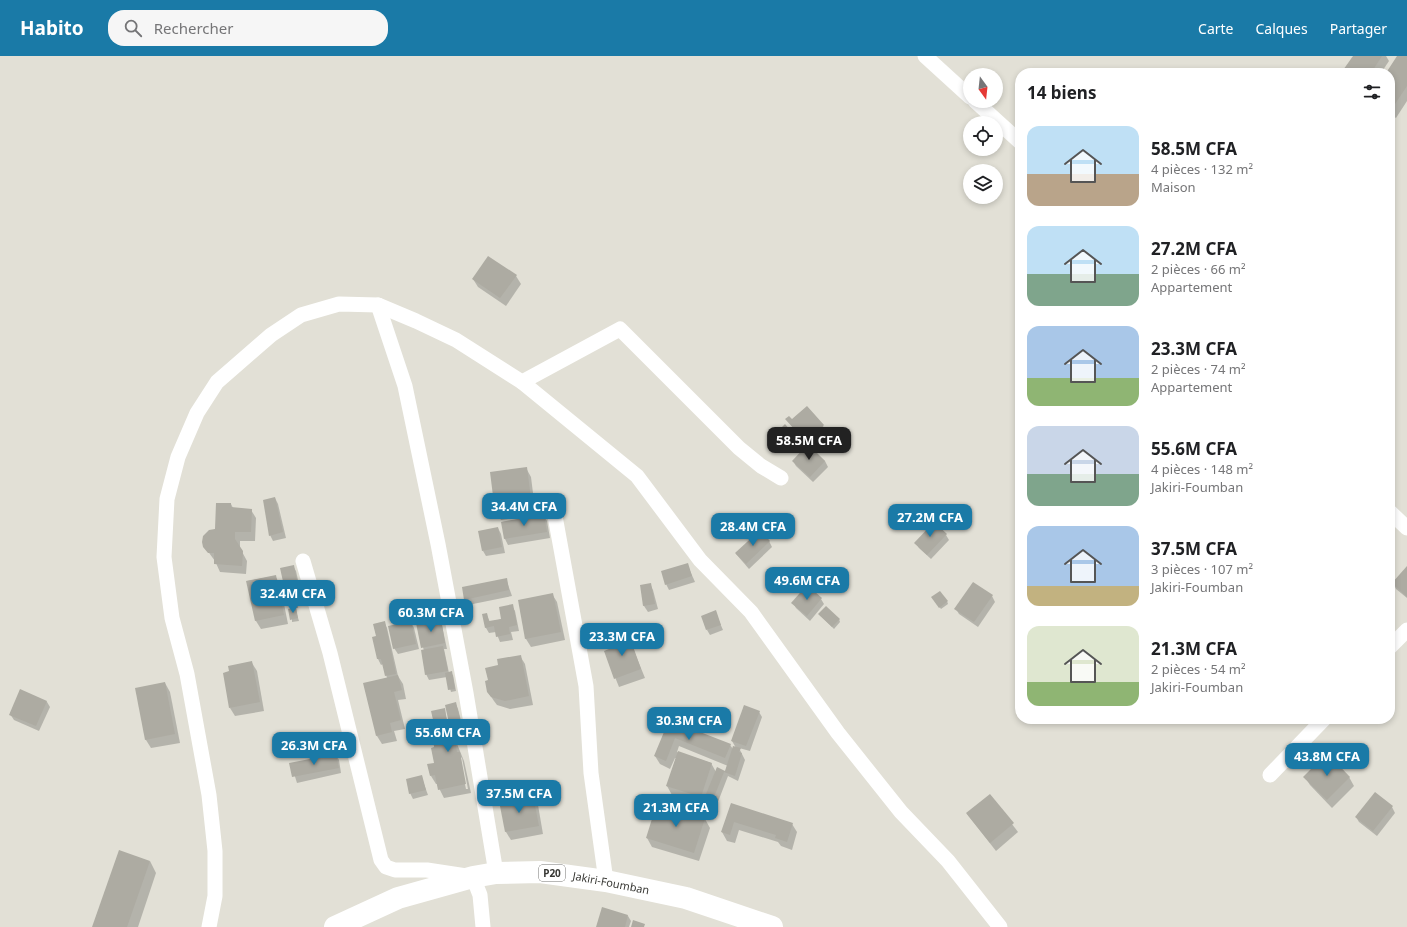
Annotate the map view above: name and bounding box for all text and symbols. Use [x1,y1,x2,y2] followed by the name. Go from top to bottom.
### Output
[108,10,388,46] search box
[20,15,84,41] text: Habito
[122,17,144,39] icon: search
[154,18,233,38] text: Rechercher
[1198,19,1234,38] text: Carte
[1256,19,1308,38] text: Calques
[1330,19,1387,38] text: Partager
[963,68,1003,108] north arrow
[963,68,1003,204] map controls
[1027,81,1096,104] text: 14 biens
[1361,81,1383,103] icon: filters
[963,116,1003,156] button: locate
[1151,137,1237,160] text: 58.5M CFA
[1059,142,1107,190] icon: home
[1151,160,1253,178] text: 4 pièces · 132 m²
[963,164,1003,204] button: layers
[1151,178,1196,196] text: Maison
[1151,237,1237,260] text: 27.2M CFA
[1059,242,1107,290] icon: home
[1151,260,1246,278] text: 2 pièces · 66 m²
[1151,278,1232,296] text: Appartement
[1151,337,1237,360] text: 23.3M CFA
[1059,342,1107,390] icon: home
[1151,360,1246,378] text: 2 pièces · 74 m²
[1151,378,1232,396] text: Appartement
[763,427,855,461] pin: 58.5M CFA
[776,431,842,449] text: 58.5M CFA
[1151,437,1237,460] text: 55.6M CFA
[1059,442,1107,490] icon: home
[1151,460,1253,478] text: 4 pièces · 148 m²
[1151,478,1243,496] text: Jakiri-Foumban
[478,493,570,527] pin: 34.4M CFA
[491,497,557,515] text: 34.4M CFA
[884,504,976,538] pin: 27.2M CFA
[897,508,963,526] text: 27.2M CFA
[707,513,799,547] pin: 28.4M CFA
[720,517,786,535] text: 28.4M CFA
[1151,537,1237,560] text: 37.5M CFA
[1059,542,1107,590] icon: home
[1151,560,1253,578] text: 3 pièces · 107 m²
[761,567,853,601] pin: 49.6M CFA
[774,571,840,589] text: 49.6M CFA
[1151,578,1243,596] text: Jakiri-Foumban
[247,580,339,614] pin: 32.4M CFA
[260,584,326,602] text: 32.4M CFA
[385,599,477,633] pin: 60.3M CFA
[398,603,464,621] text: 60.3M CFA
[576,623,668,657] pin: 23.3M CFA
[589,627,655,645] text: 23.3M CFA
[1151,637,1237,660] text: 21.3M CFA
[1059,642,1107,690] icon: home
[1151,660,1246,678] text: 2 pièces · 54 m²
[1151,678,1243,696] text: Jakiri-Foumban
[643,707,735,741] pin: 30.3M CFA
[656,711,722,729] text: 30.3M CFA
[402,719,494,753] pin: 55.6M CFA
[415,723,481,741] text: 55.6M CFA
[268,732,360,766] pin: 26.3M CFA
[281,736,347,754] text: 26.3M CFA
[1281,743,1373,777] pin: 43.8M CFA
[1294,747,1360,765] text: 43.8M CFA
[473,780,565,814] pin: 37.5M CFA
[486,784,552,802] text: 37.5M CFA
[630,794,722,828] pin: 21.3M CFA
[643,798,709,816] text: 21.3M CFA
[539,865,565,881] road number: P20
[570,868,651,897] street label: Jakiri-Foumban

